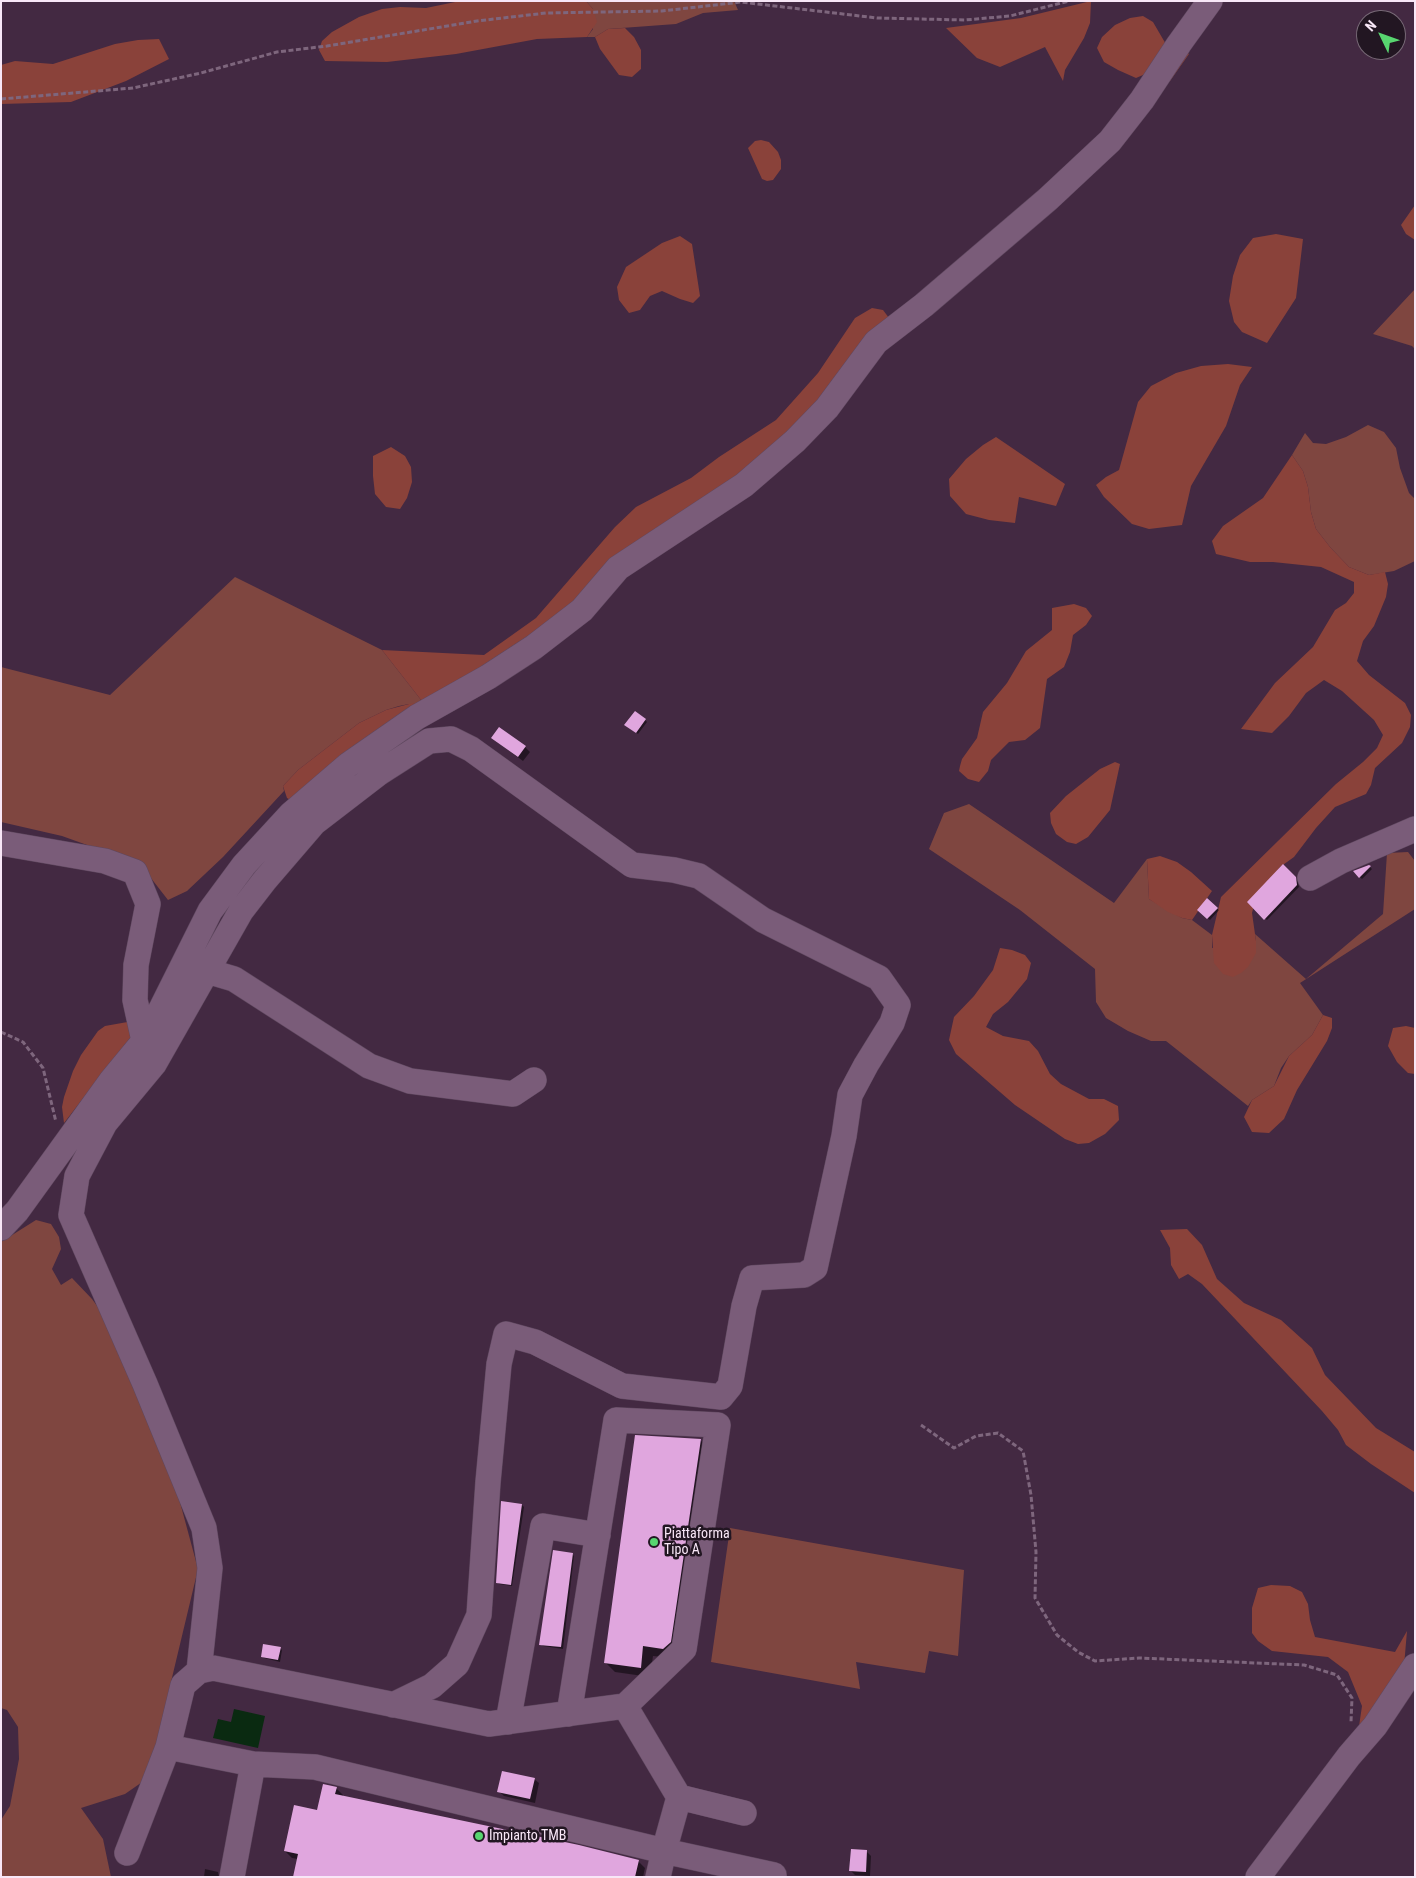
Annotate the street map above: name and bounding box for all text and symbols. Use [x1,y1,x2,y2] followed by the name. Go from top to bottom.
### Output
[1356,10,1406,60] north arrow
[1362,17,1379,34] text: N
[664,1526,730,1558] place label: Piattaforma Tipo A
[648,1536,660,1548] marker: Piattaforma Tipo A
[489,1828,566,1844] place label: Impianto TMB
[473,1830,485,1842] marker: Impianto TMB

